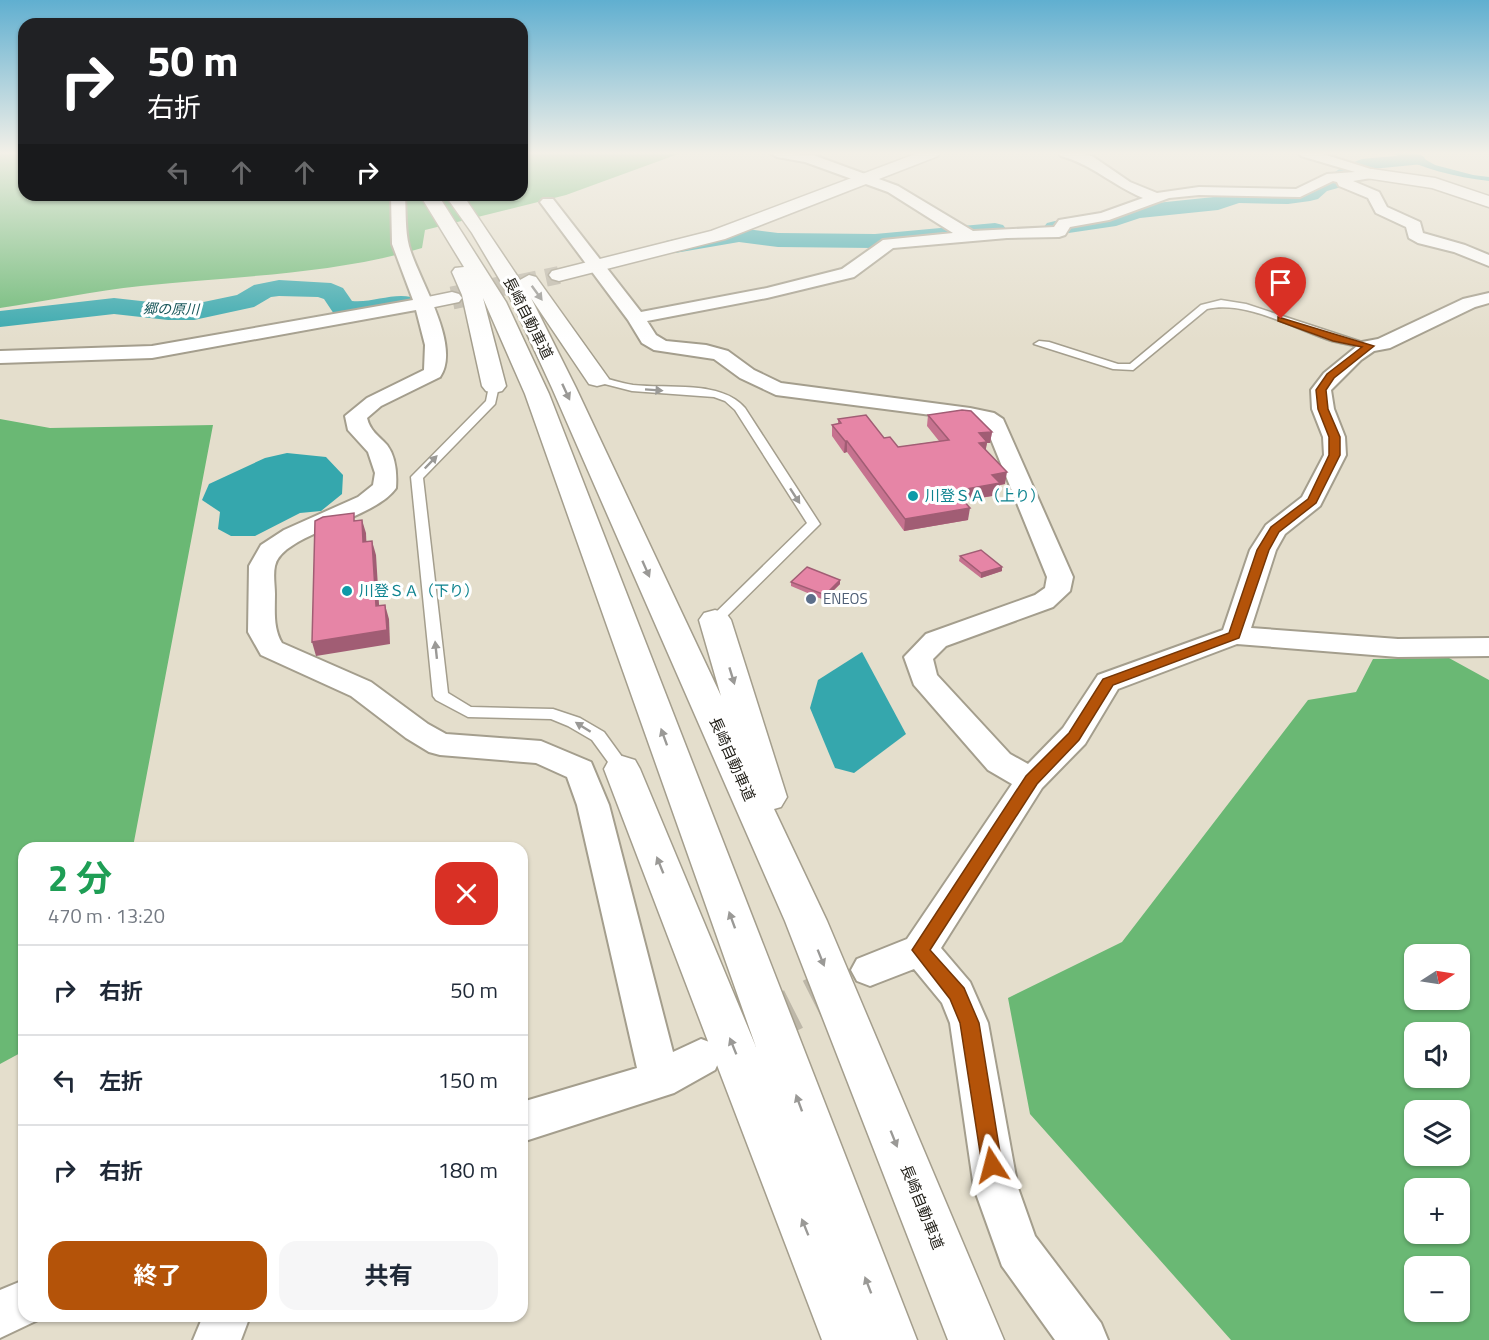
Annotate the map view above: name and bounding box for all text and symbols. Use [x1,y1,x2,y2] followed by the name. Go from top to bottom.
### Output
[147,28,239,92] text: 50 m
[48,42,126,120] icon: right
[147,86,201,127] text: 右折
[162,156,195,189] icon: left
[225,156,258,189] icon: ahead
[288,156,321,189] icon: ahead
[351,156,384,189] icon: right
[1255,257,1306,319] pin
[1264,266,1297,299] icon: arrive
[498,272,559,363] street label: 長崎自動車道
[531,286,543,301] one-way arrow
[143,298,201,320] water label: 郷の原川
[561,383,570,400] one-way arrow
[645,385,664,394] one-way arrow
[424,455,438,470] one-way arrow
[925,484,1045,507] place label: 川登ＳＡ（上り）
[790,488,801,504] one-way arrow
[906,489,920,503] marker: 川登ＳＡ（上り）
[642,561,651,578] one-way arrow
[359,579,479,602] place label: 川登ＳＡ（下り）
[340,584,354,598] marker: 川登ＳＡ（下り）
[823,587,868,610] place label: ENEOS
[804,592,818,606] marker: ENEOS
[431,641,441,660] one-way arrow
[728,667,737,685] one-way arrow
[704,713,761,805] street label: 長崎自動車道
[575,721,591,733] one-way arrow
[659,728,668,746] one-way arrow
[48,850,112,905] text: 2 分
[655,856,665,874] one-way arrow
[435,862,498,925] button: close
[48,900,165,931] text: 470 m · 13:20
[726,911,736,929] one-way arrow
[1404,944,1470,1010] north arrow
[1404,944,1470,1322] map controls
[817,949,826,967] one-way arrow
[450,973,498,1007] text: 50 m
[48,974,81,1007] icon: right
[99,974,143,1008] text: 右折
[1404,1022,1470,1088] button: sound
[728,1037,737,1055] one-way arrow
[438,1063,498,1097] text: 150 m
[48,1064,81,1097] icon: left
[99,1064,143,1098] text: 左折
[794,1094,804,1112] one-way arrow
[1404,1100,1470,1166] button: layers
[889,1130,899,1148] one-way arrow
[960,1133,1024,1197] position arrow
[438,1153,498,1187] text: 180 m
[48,1154,81,1187] icon: right
[99,1154,143,1188] text: 右折
[895,1161,950,1253] street label: 長崎自動車道
[1404,1178,1470,1244] button: +
[800,1218,809,1236] one-way arrow
[48,1241,267,1310] button: 終了
[279,1241,498,1310] button: 共有
[1404,1256,1470,1322] button: −
[863,1276,873,1294] one-way arrow

